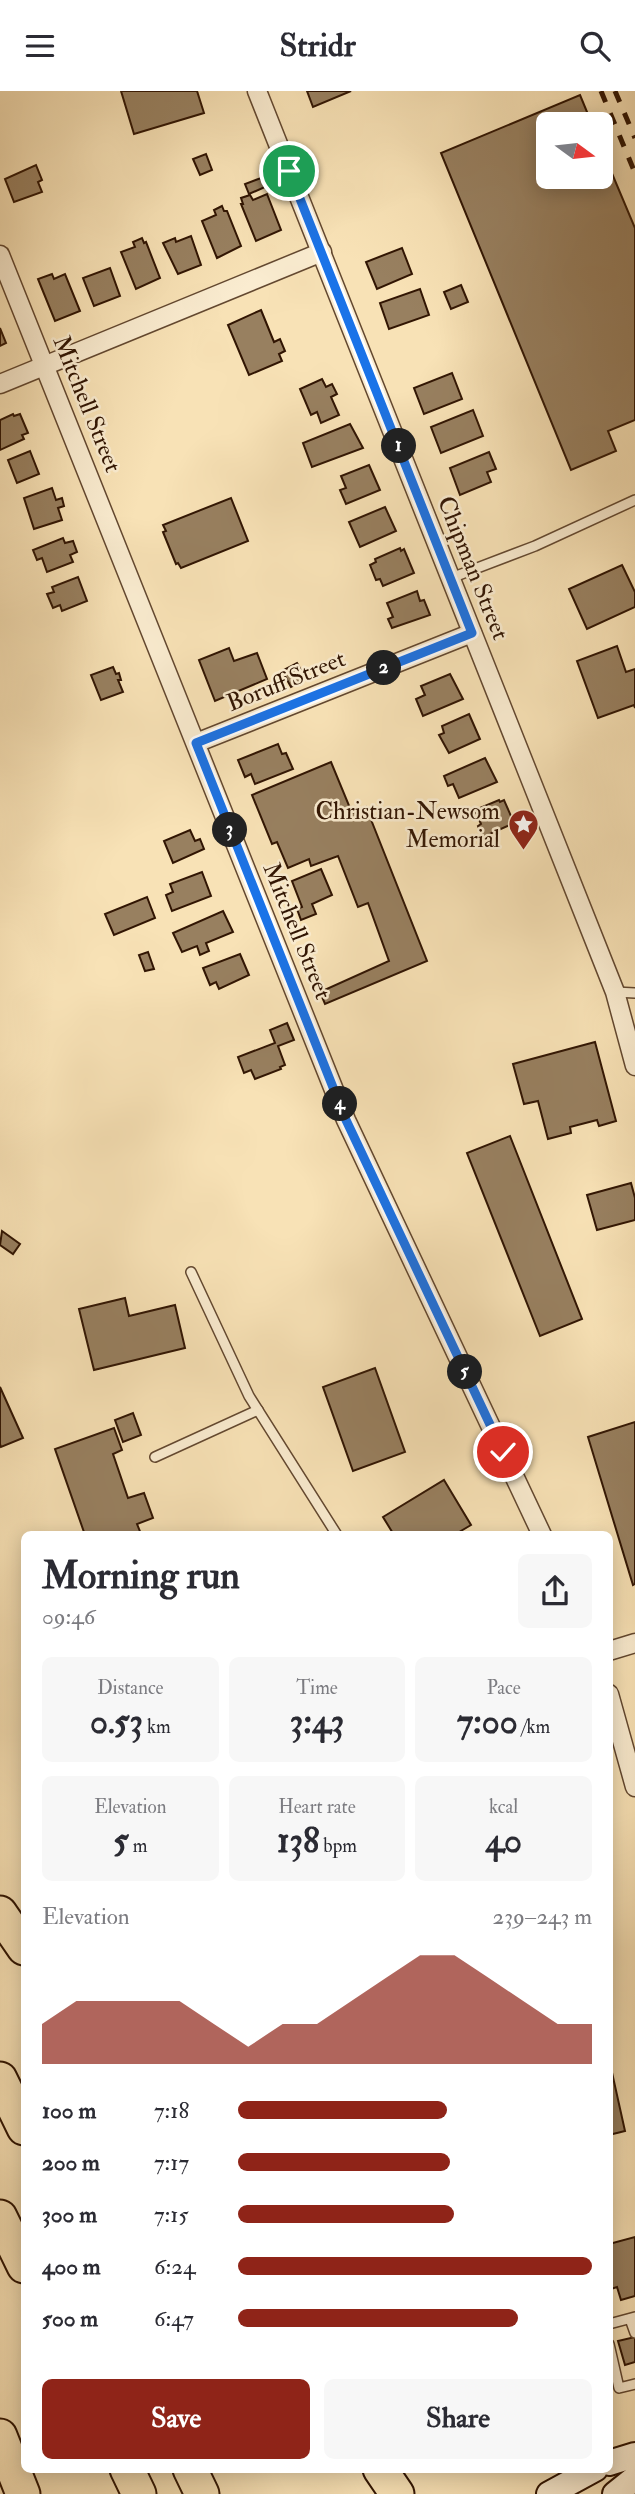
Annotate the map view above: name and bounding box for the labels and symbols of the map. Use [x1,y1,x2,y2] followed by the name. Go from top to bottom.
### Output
[536,112,612,189] north arrow
[259,141,319,201] pin
[46,331,129,477] street label: Mitchell Street
[382,429,416,463] pin: 1
[430,492,516,645] street label: Chipman Street
[222,643,350,719] street label: Boruff Street
[366,651,402,685] pin: 2
[316,796,500,855] place label: Christian-Newsom Memorial
[506,808,540,852] place icon: Christian-Newsom Memorial
[212,813,247,847] pin: 3
[256,858,339,1004] street label: Mitchell Street
[322,1087,358,1121] pin: 4
[448,1355,482,1389] pin: 5
[473,1422,533,1482] pin

